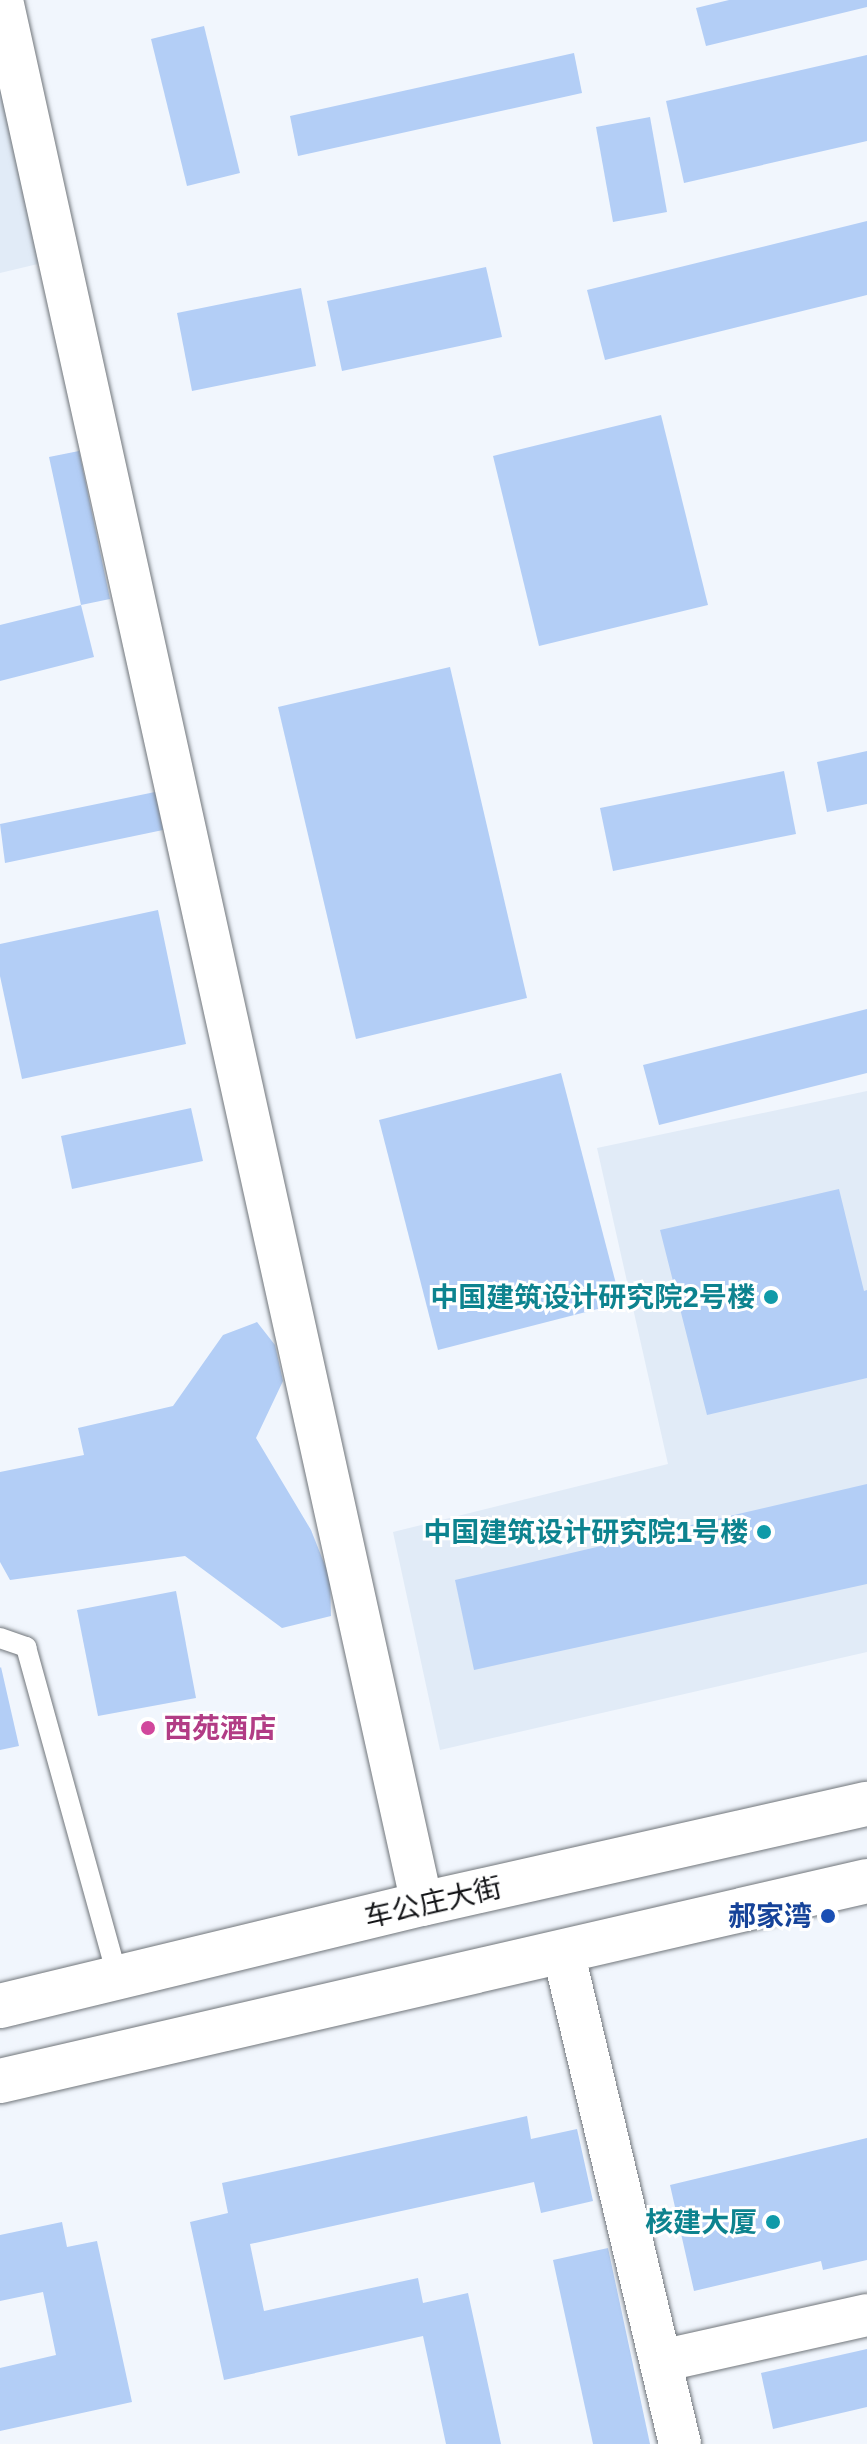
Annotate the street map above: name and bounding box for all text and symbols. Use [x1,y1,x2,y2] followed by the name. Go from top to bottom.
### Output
[430,1280,755,1314] place label: 中国建筑设计研究院2号楼
[762,1288,780,1306] marker: 中国建筑设计研究院2号楼
[423,1515,748,1549] place label: 中国建筑设计研究院1号楼
[755,1523,773,1541] marker: 中国建筑设计研究院1号楼
[164,1711,276,1745] place label: 西苑酒店
[139,1719,157,1737] marker: 西苑酒店
[361,1870,505,1934] street label: 车公庄大街
[728,1899,812,1933] place label: 郝家湾
[819,1907,837,1925] marker: 郝家湾
[645,2205,757,2239] place label: 核建大厦
[764,2213,782,2231] marker: 核建大厦

